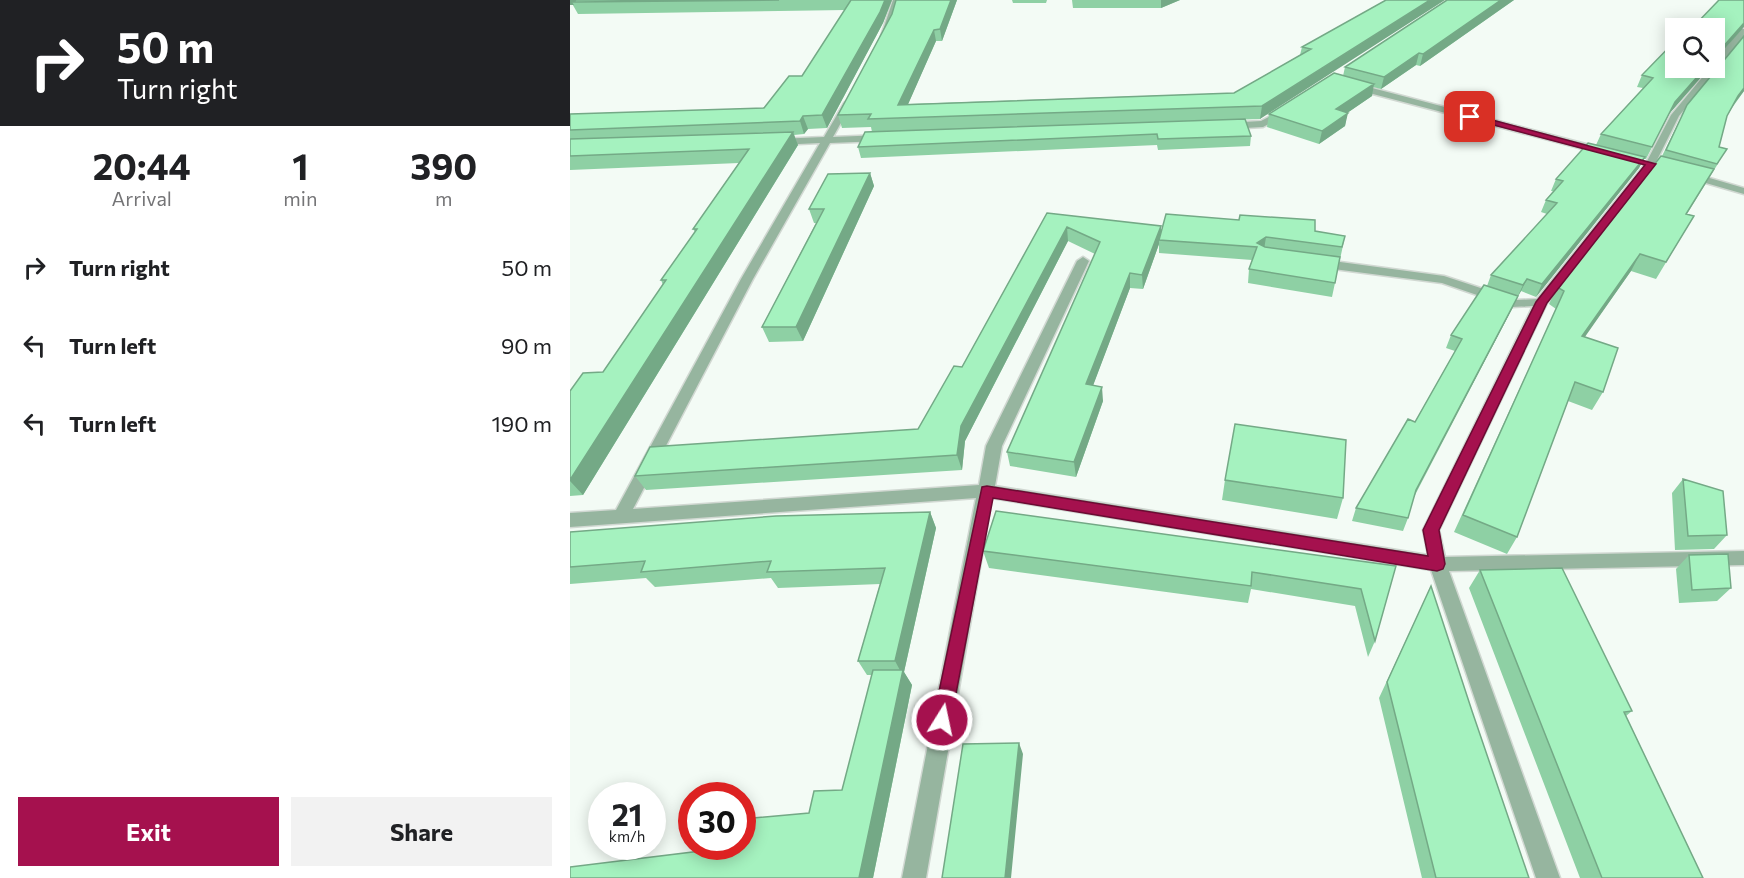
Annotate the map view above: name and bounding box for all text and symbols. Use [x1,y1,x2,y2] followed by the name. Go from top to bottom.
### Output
[1665,18,1725,78] map controls
[1665,18,1725,78] button: search
[117,20,214,72] text: 50 m
[18,24,96,102] icon: right
[117,72,237,105] text: Turn right
[1444,91,1495,142] pin
[1453,100,1486,133] icon: arrive
[93,143,191,187] text: 20:44
[292,143,309,187] text: 1
[410,143,477,187] text: 390
[111,186,172,210] text: Arrival
[283,186,317,210] text: min
[435,186,452,210] text: m
[18,251,51,284] icon: right
[69,254,170,281] text: Turn right
[502,254,552,281] text: 50 m
[18,329,51,362] icon: left
[69,332,156,359] text: Turn left
[501,332,552,359] text: 90 m
[18,407,51,440] icon: left
[69,410,156,437] text: Turn left
[491,410,552,437] text: 190 m
[910,688,974,752] position arrow
[678,782,756,860] speed limit sign: 30
[612,795,642,832] text: 21
[18,797,279,866] button: Exit
[291,797,552,866] button: Share
[609,827,645,845] text: km/h

